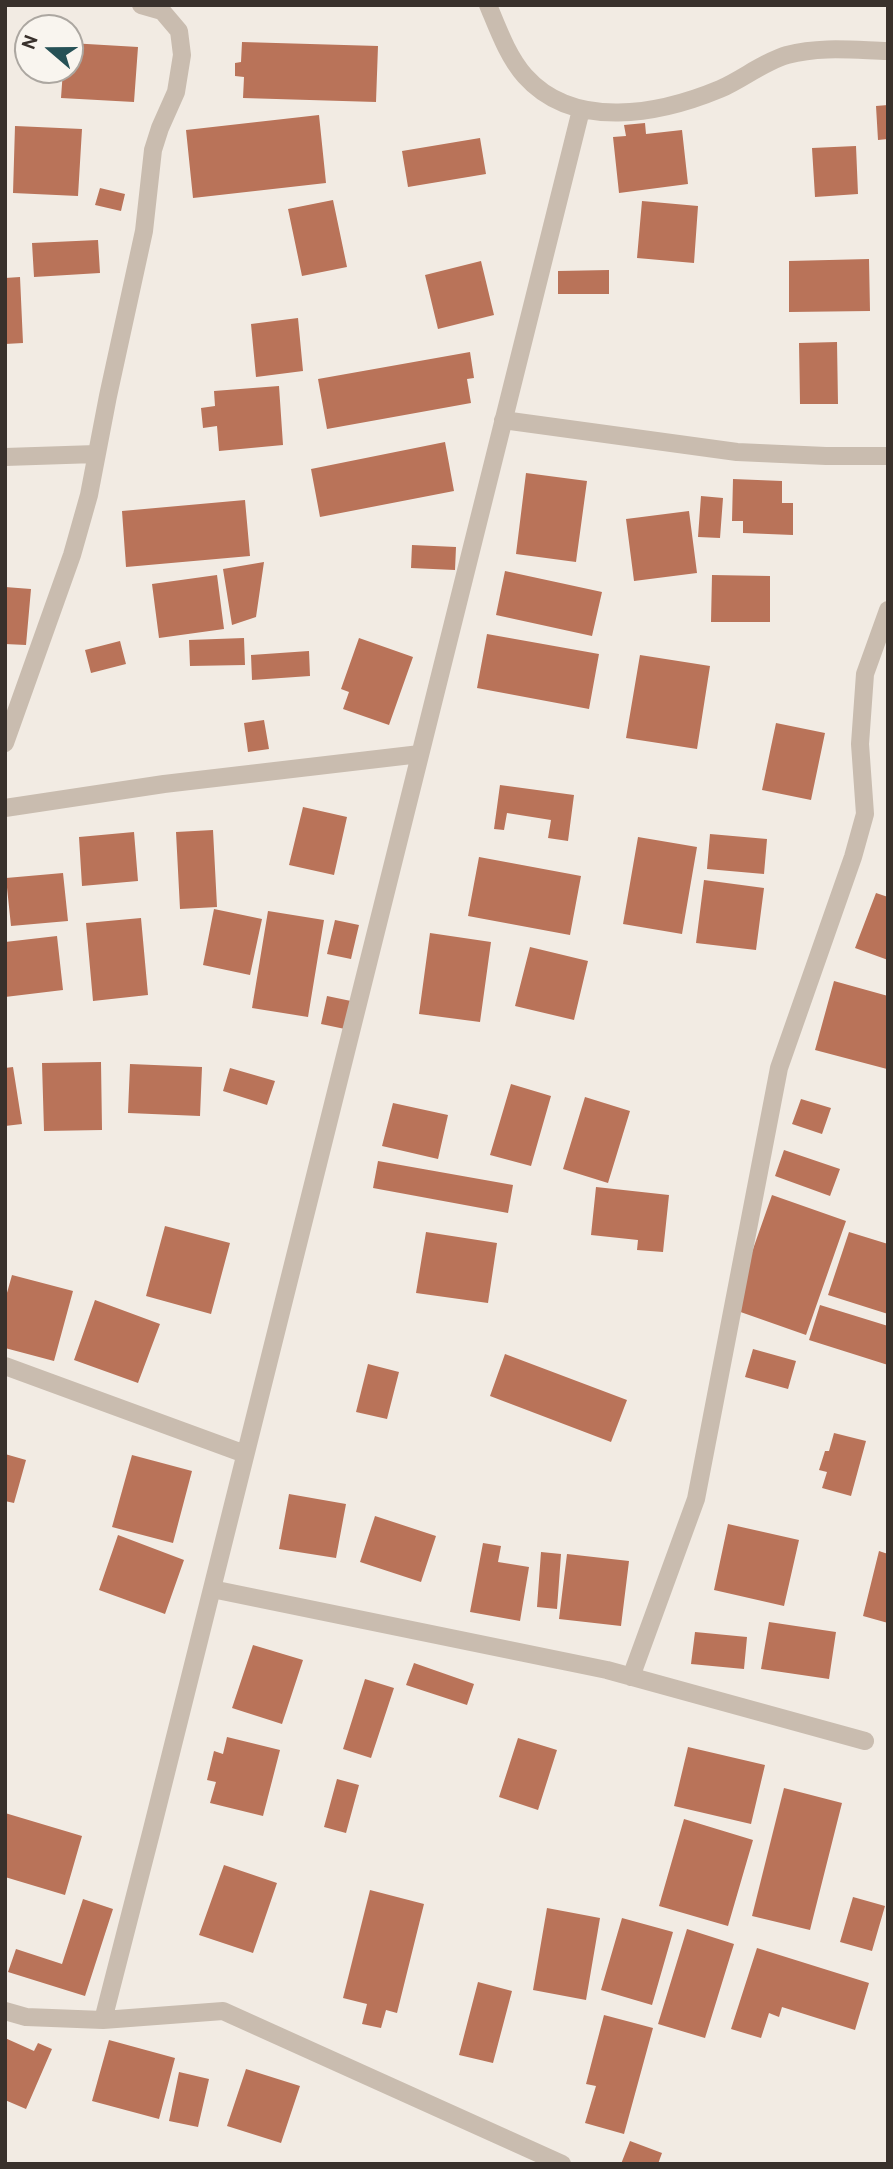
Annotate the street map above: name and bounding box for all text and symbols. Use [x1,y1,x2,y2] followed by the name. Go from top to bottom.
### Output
[14,14,84,84] north arrow
[18,32,45,53] text: N

